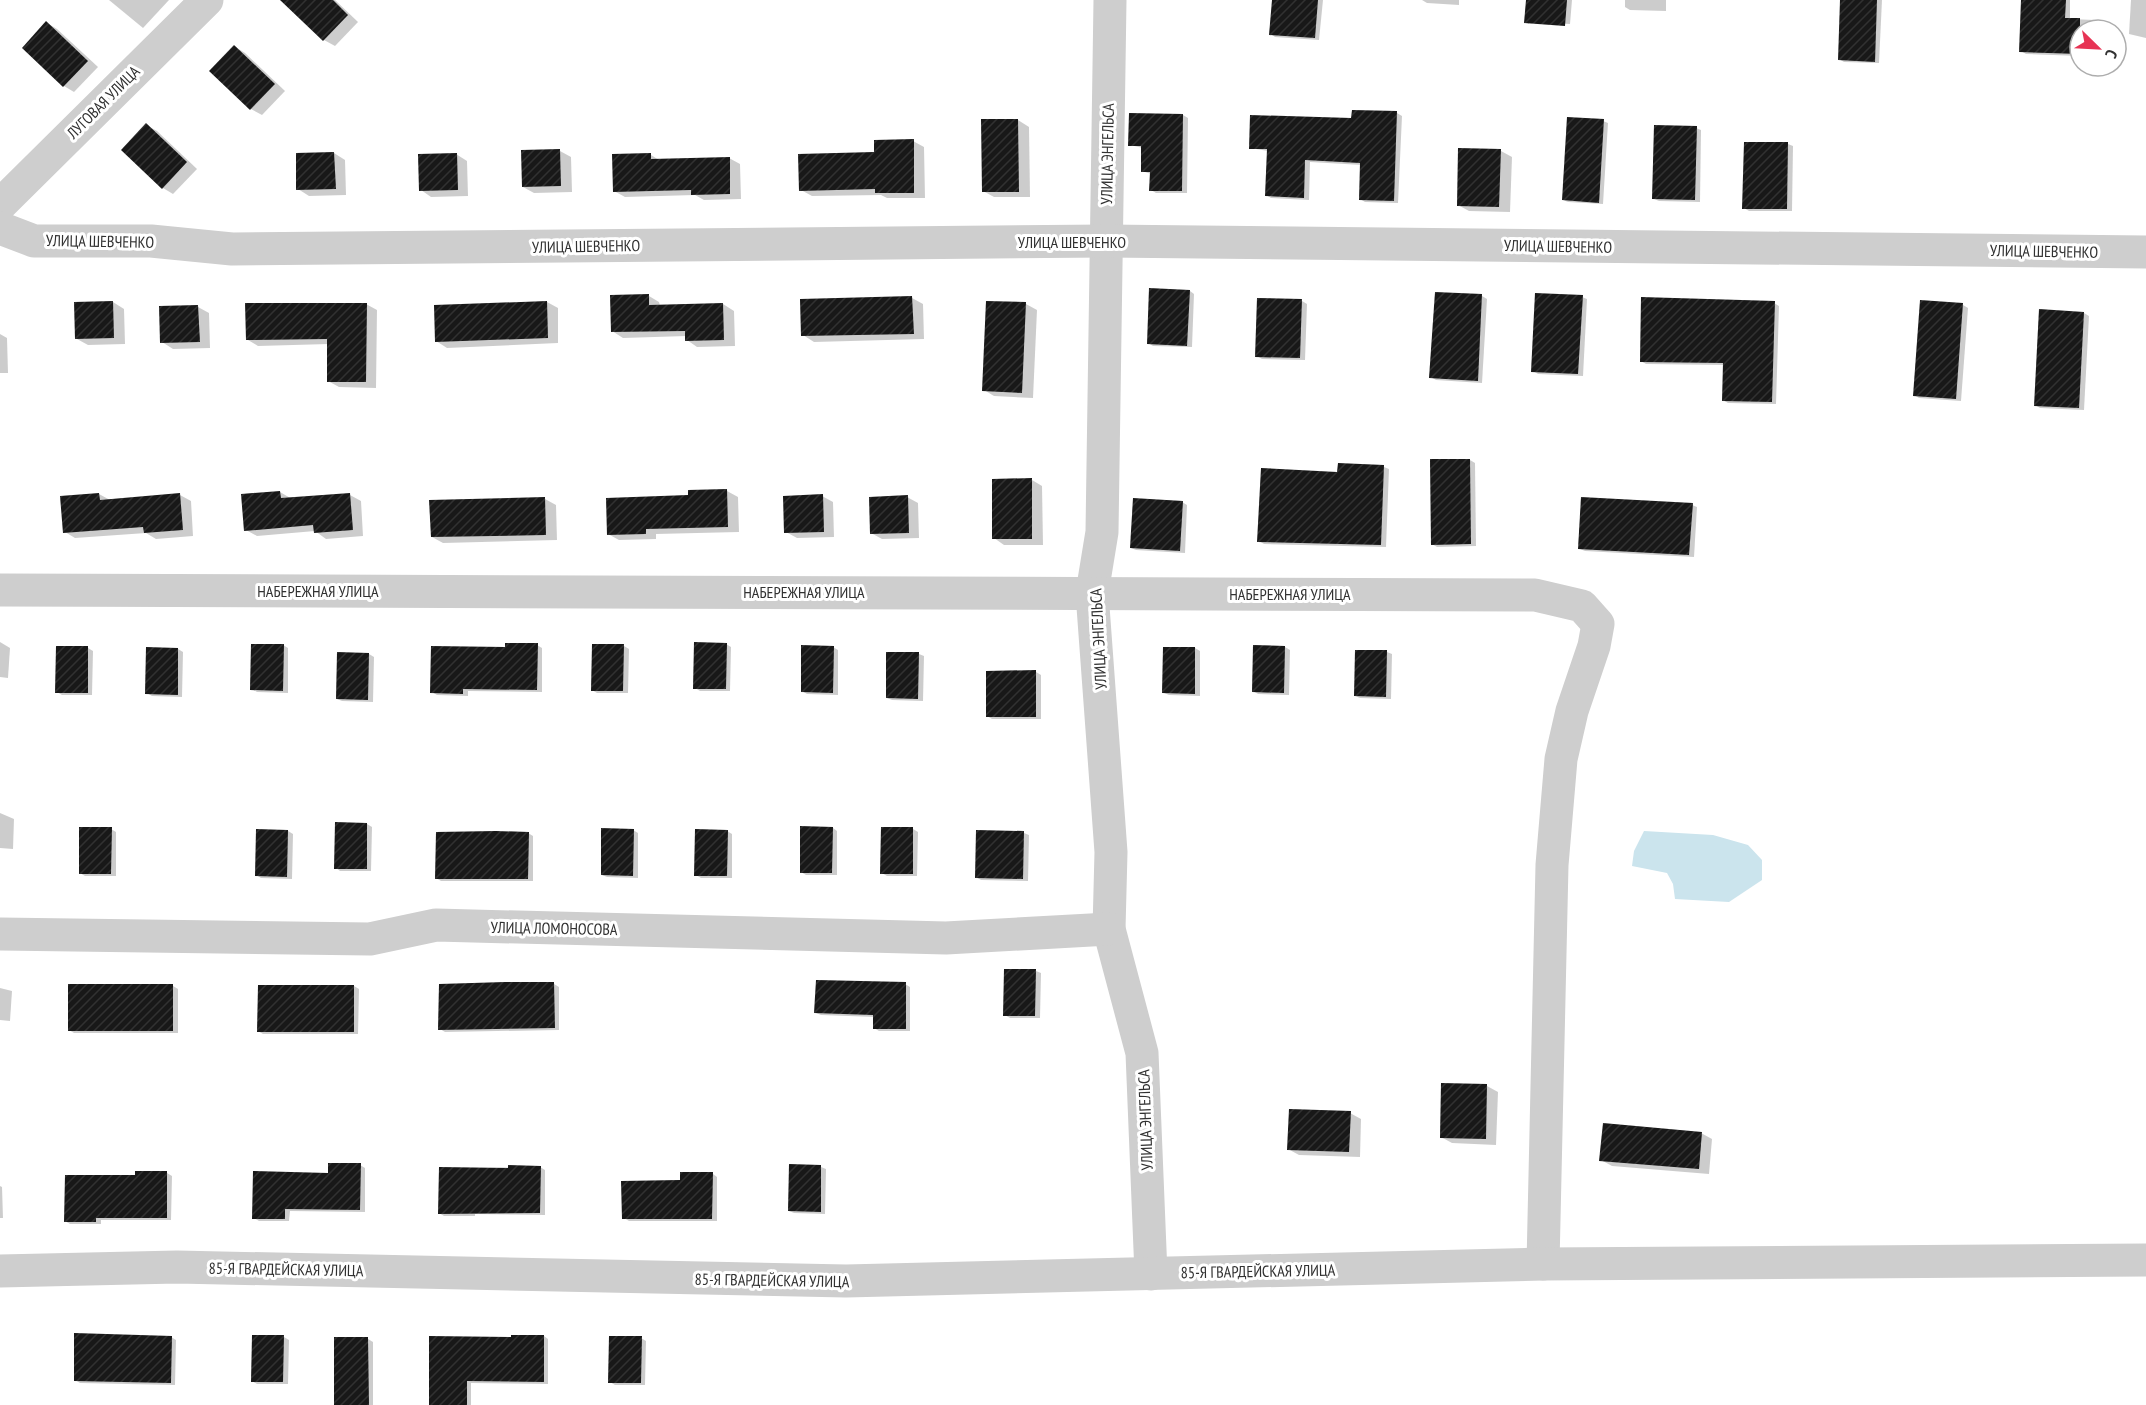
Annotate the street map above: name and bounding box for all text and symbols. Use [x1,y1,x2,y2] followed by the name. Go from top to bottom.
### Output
[2068,18,2128,78] north arrow
[2101,47,2122,62] text: С
[62,61,144,143] street label: ЛУГОВАЯ УЛИЦА
[1096,103,1118,205] street label: УЛИЦА ЭНГЕЛЬСА
[46,230,155,252] street label: УЛИЦА ШЕВЧЕНКО
[1018,232,1126,252] street label: УЛИЦА ШЕВЧЕНКО
[532,235,641,257] street label: УЛИЦА ШЕВЧЕНКО
[1504,235,1613,257] street label: УЛИЦА ШЕВЧЕНКО
[1990,240,2099,262] street label: УЛИЦА ШЕВЧЕНКО
[257,581,379,601] street label: НАБЕРЕЖНАЯ УЛИЦА
[743,582,865,602] street label: НАБЕРЕЖНАЯ УЛИЦА
[1229,584,1351,604] street label: НАБЕРЕЖНАЯ УЛИЦА
[1085,588,1111,690] street label: УЛИЦА ЭНГЕЛЬСА
[490,917,618,939] street label: УЛИЦА ЛОМОНОСОВА
[1133,1069,1157,1171] street label: УЛИЦА ЭНГЕЛЬСА
[208,1258,364,1280] street label: 85-Я ГВАРДЕЙСКАЯ УЛИЦА
[1180,1260,1336,1282] street label: 85-Я ГВАРДЕЙСКАЯ УЛИЦА
[694,1269,850,1291] street label: 85-Я ГВАРДЕЙСКАЯ УЛИЦА

